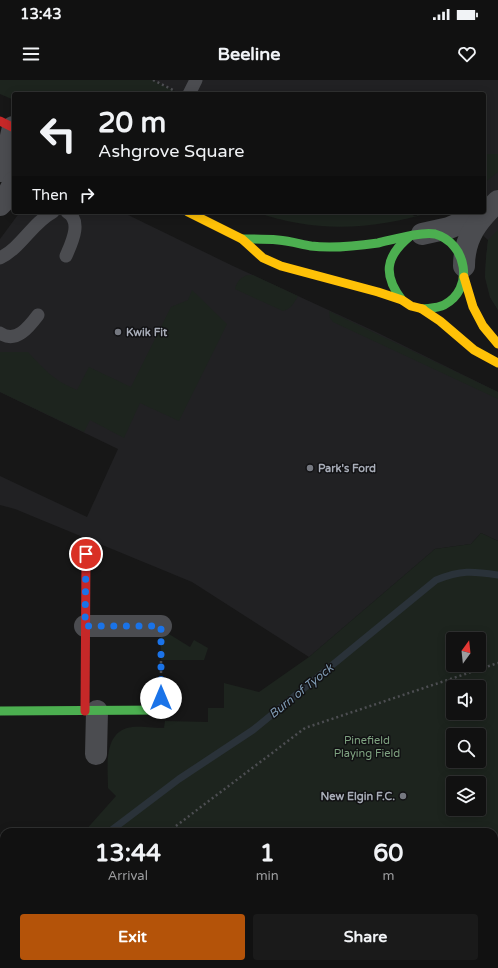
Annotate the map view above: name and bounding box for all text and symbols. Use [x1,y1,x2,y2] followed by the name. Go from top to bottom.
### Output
[20,5,62,23] text: 13:43
[20,43,42,65] icon: menu
[218,43,280,65] text: Beeline
[456,43,478,65] icon: heart
[98,106,166,140] text: 20 m
[32,108,84,160] icon: left
[98,140,244,162] text: Ashgrove Square
[76,184,98,206] icon: right
[32,186,68,204] text: Then
[126,326,168,339] place label: Kwik Fit
[113,327,123,337] marker: Kwik Fit
[318,462,376,475] place label: Park's Ford
[305,463,315,473] marker: Park's Ford
[69,537,103,571] pin
[75,543,97,565] icon: arrive
[446,632,486,672] north arrow
[446,632,486,816] map controls
[266,660,337,721] water label: Burn of Tyock
[140,677,182,719] position arrow
[446,680,486,720] button: sound
[446,728,486,768] button: search
[334,734,400,760] park label: Pinefield Playing Field
[446,776,486,816] button: layers
[321,790,395,804] place label: New Elgin F.C.
[398,791,408,801] marker: New Elgin F.C.
[95,839,161,868] text: 13:44
[260,839,275,868] text: 1
[373,839,403,868] text: 60
[108,868,148,884] text: Arrival
[256,868,279,884] text: min
[382,868,394,884] text: m
[20,914,245,960] button: Exit
[253,914,478,960] button: Share

